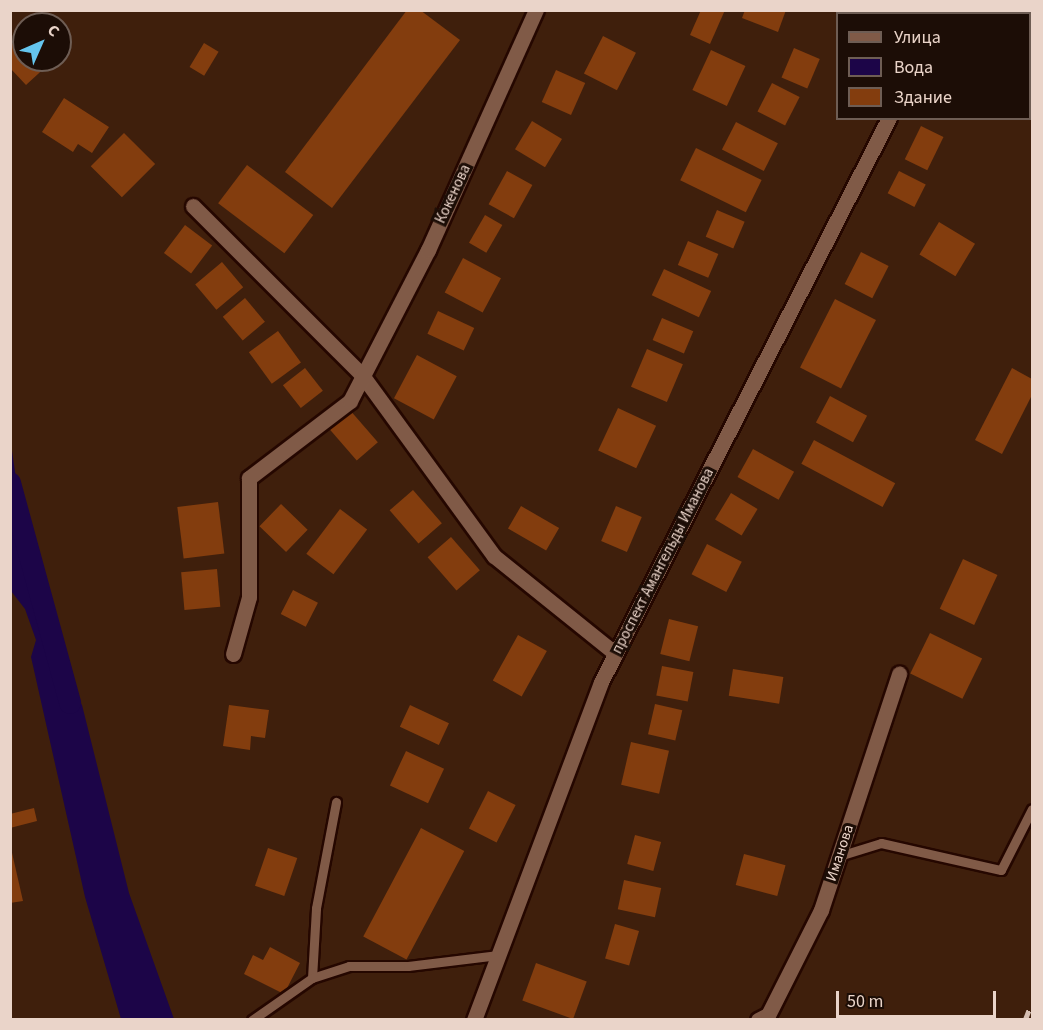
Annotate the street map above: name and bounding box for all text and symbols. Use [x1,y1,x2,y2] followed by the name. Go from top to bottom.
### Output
[12,12,72,72] north arrow
[836,12,1031,120] legend
[42,20,64,42] text: С
[894,25,941,50] text: Улица
[894,55,933,80] text: Вода
[894,85,952,110] text: Здание
[432,162,474,226] street label: Кокенова
[608,465,718,657] street label: проспект Амангельды Иманова
[822,822,858,884] street label: Иманова
[839,979,1000,1017] scale bar
[847,989,883,1014] text: 50 m

